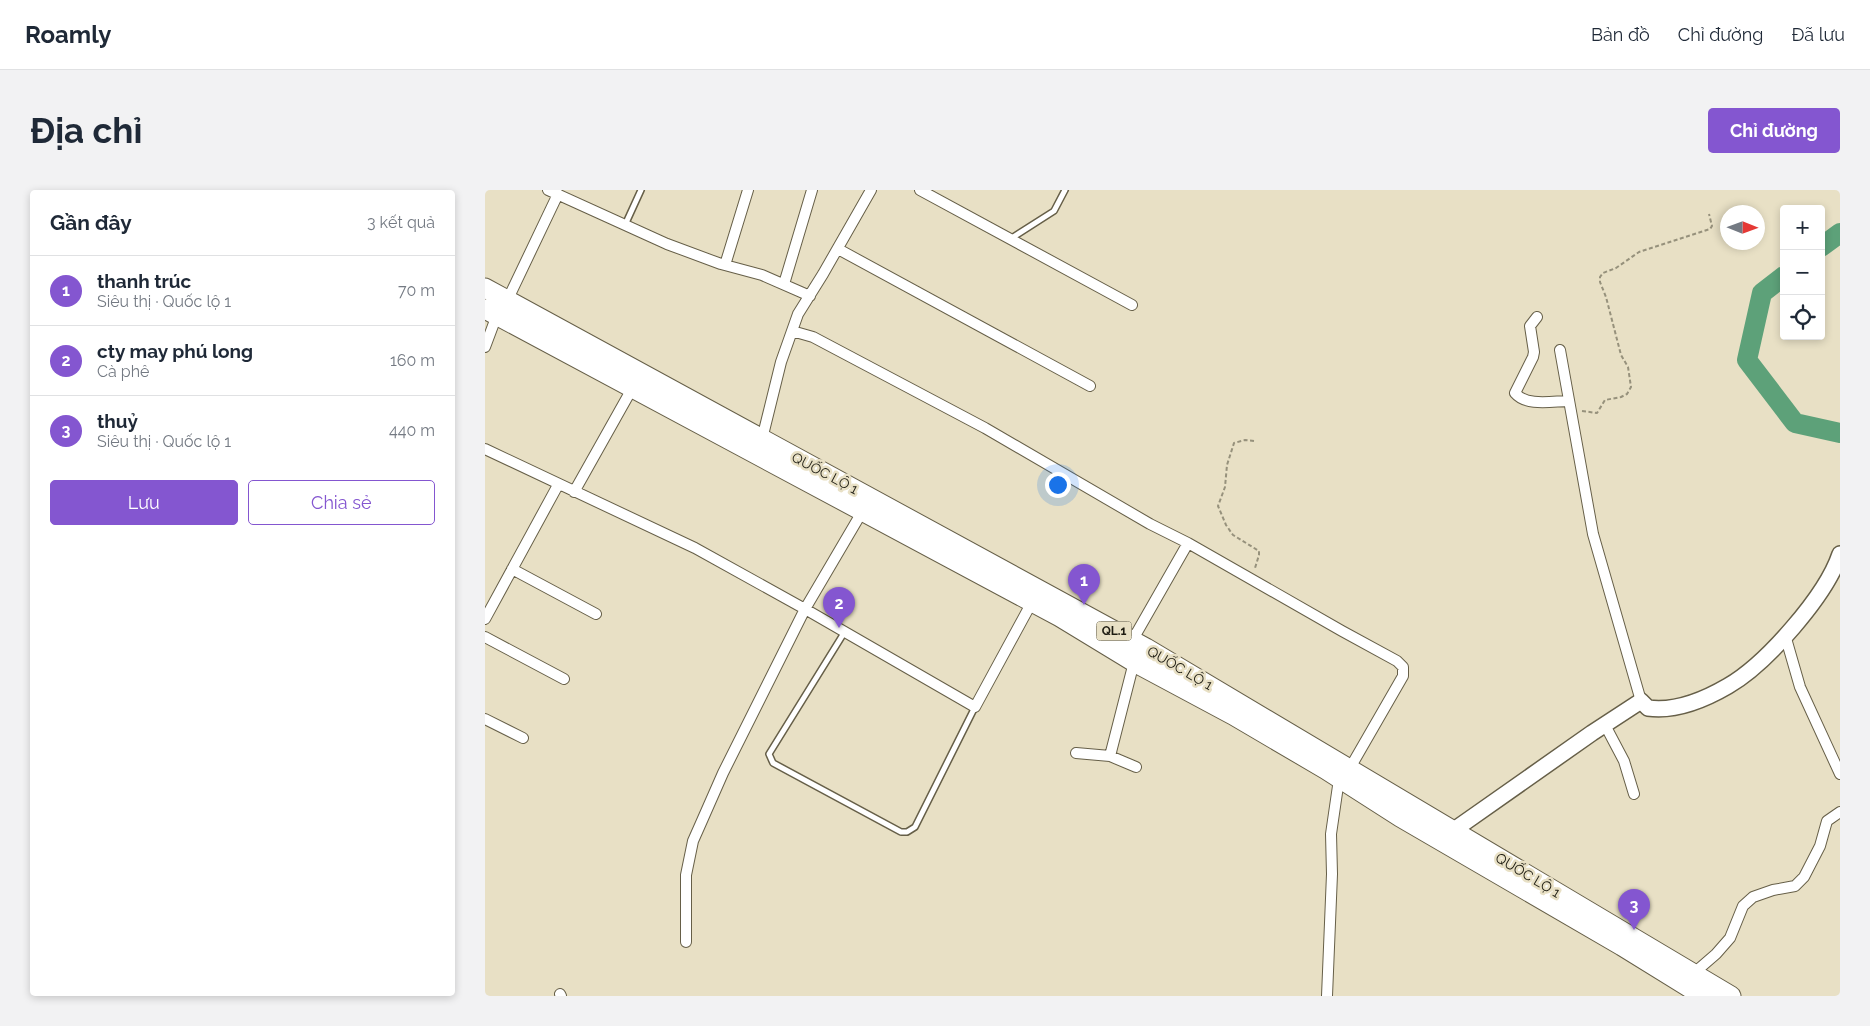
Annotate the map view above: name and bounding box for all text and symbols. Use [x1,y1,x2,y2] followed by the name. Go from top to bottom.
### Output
[25,20,111,49] text: Roamly
[1591,24,1650,45] text: Bản đồ
[1678,24,1763,45] text: Chỉ đường
[1791,24,1845,45] text: Đã lưu
[1708,108,1840,153] button: Chỉ đường
[30,110,142,151] text: Địa chỉ
[1720,205,1765,250] north arrow
[1780,205,1825,340] map controls
[1780,205,1825,250] button: +
[50,210,132,235] text: Gần đây
[367,213,435,232] text: 3 kết quả
[1780,250,1825,295] button: −
[97,270,191,292] text: thanh trúc
[62,281,70,300] text: 1
[398,281,435,300] text: 70 m
[97,292,231,311] text: Siêu thị · Quốc lộ 1
[1780,295,1825,340] button: locate
[97,340,253,362] text: cty may phú long
[61,351,71,370] text: 2
[390,351,435,370] text: 160 m
[97,362,149,381] text: Cà phê
[97,410,138,432] text: thuỷ
[62,421,70,440] text: 3
[389,421,435,440] text: 440 m
[97,432,231,451] text: Siêu thị · Quốc lộ 1
[789,447,862,497] street label: QUỐC LỘ 1
[1045,472,1071,498] your location
[50,480,238,525] button: Lưu
[248,480,435,525] button: Chia sẻ
[1068,564,1100,605] pin: 1
[823,587,855,628] pin: 2
[1097,622,1131,641] road number: QL.1
[1144,641,1217,693] street label: QUỐC LỘ 1
[1493,848,1564,901] street label: QUỐC LỘ 1
[1618,889,1650,930] pin: 3

